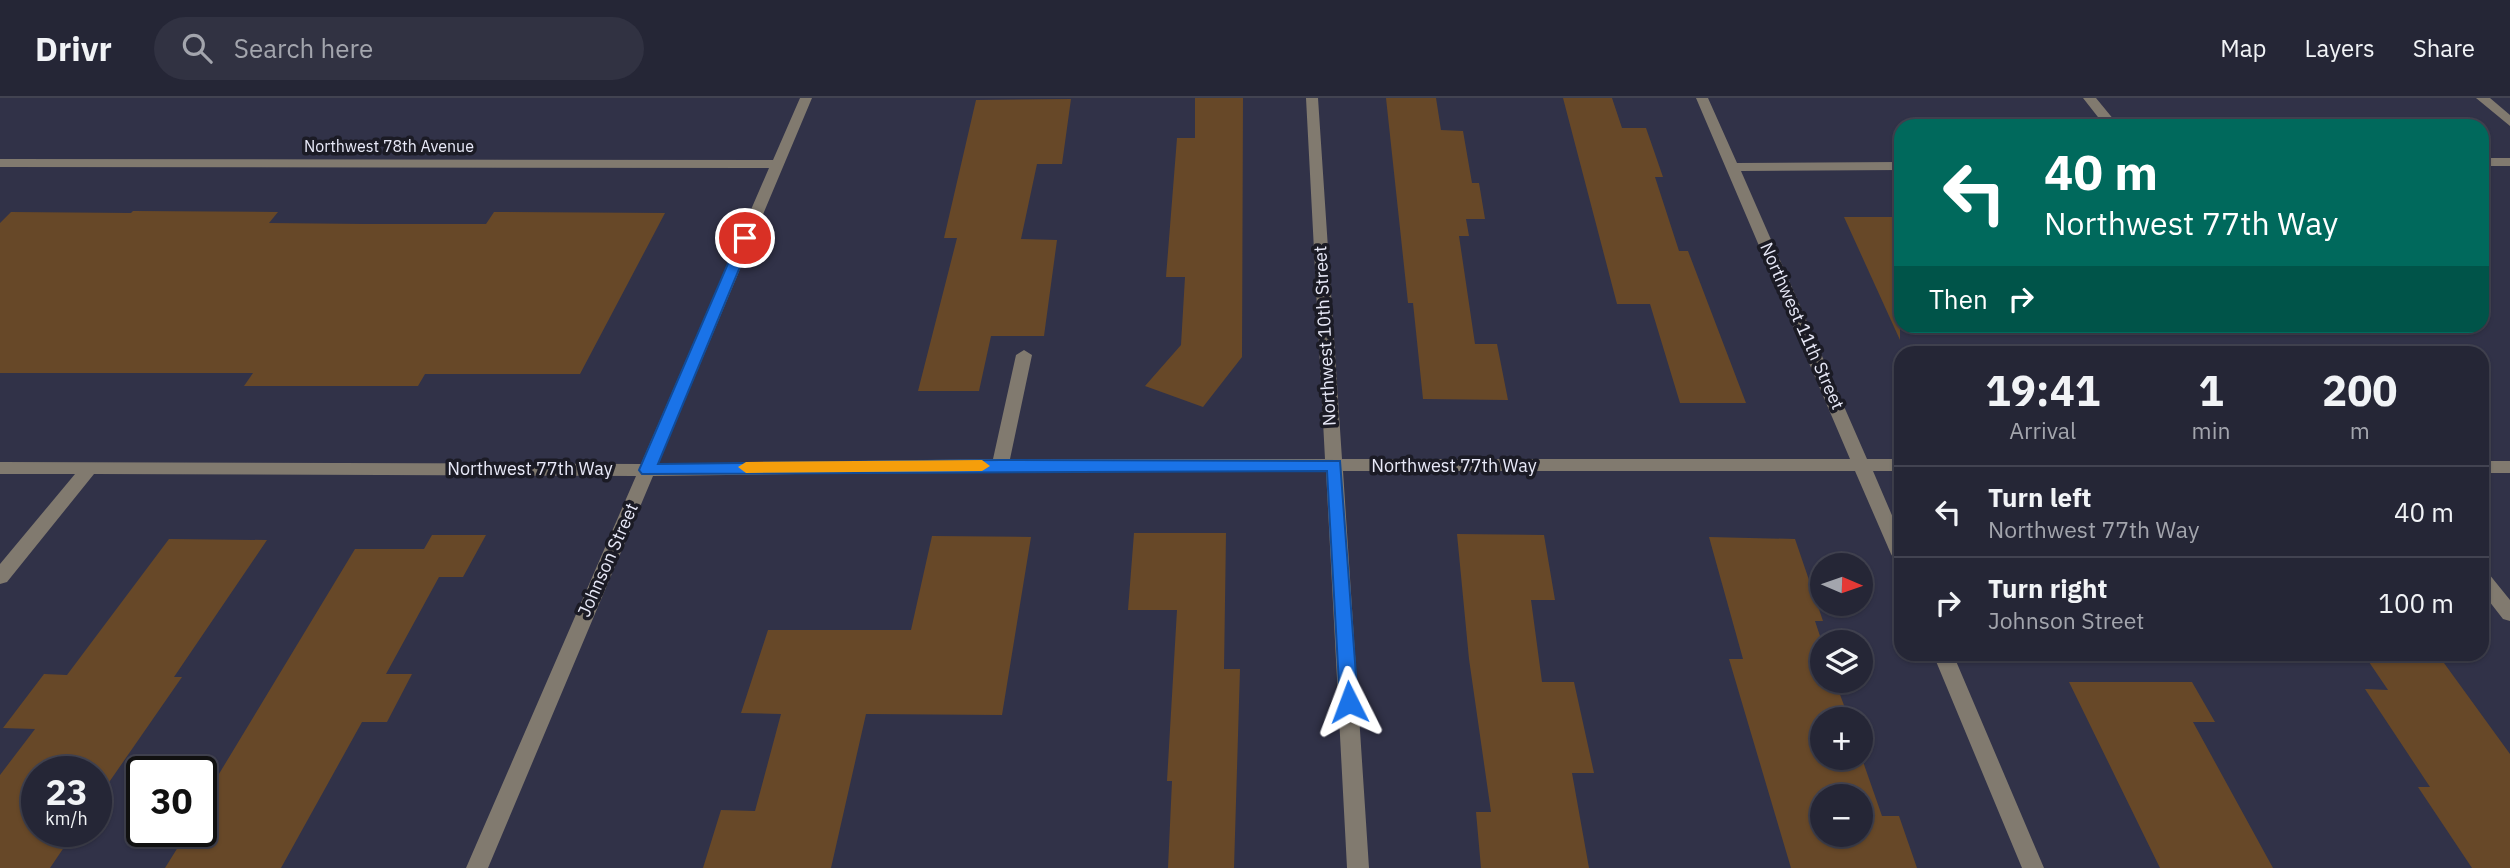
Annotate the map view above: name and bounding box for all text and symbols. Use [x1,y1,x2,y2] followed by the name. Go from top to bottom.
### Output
[154,17,644,80] search box
[35,27,112,70] text: Drivr
[178,29,216,67] icon: search
[234,31,373,65] text: Search here
[2220,32,2267,64] text: Map
[2305,32,2375,64] text: Layers
[2413,32,2475,64] text: Share
[304,136,474,156] street label: Northwest 78th Avenue
[2044,140,2158,203] text: 40 m
[1929,147,2020,238] icon: left
[2044,202,2338,244] text: Northwest 77th Way
[715,208,775,268] pin
[726,219,764,257] icon: arrive
[1755,239,1850,413] street label: Northwest 11th Street
[1308,245,1341,427] street label: Northwest 10th Street
[2002,280,2040,318] icon: right
[1929,282,1988,316] text: Then
[1985,363,2100,418] text: 19:41
[2198,363,2224,418] text: 1
[2322,363,2398,418] text: 200
[2009,415,2076,445] text: Arrival
[2192,415,2230,445] text: min
[2350,415,2370,445] text: m
[1371,454,1537,477] street label: Northwest 77th Way
[447,457,613,480] street label: Northwest 77th Way
[1988,480,2091,514] text: Turn left
[1929,493,1967,531] icon: left
[2394,495,2454,529] text: 40 m
[572,499,643,620] street label: Johnson Street
[1988,514,2200,544] text: Northwest 77th Way
[1810,553,1872,616] north arrow
[1810,553,1873,847] map controls
[1988,571,2107,605] text: Turn right
[1929,584,1967,622] icon: right
[2378,586,2454,620] text: 100 m
[1988,605,2144,635] text: Johnson Street
[1810,630,1873,693] button: layers
[1312,665,1386,739] position arrow
[1810,707,1873,770] button: +
[126,756,217,847] speed limit sign: 30
[45,769,88,815] text: 23
[1810,784,1873,847] button: −
[45,807,88,830] text: km/h

